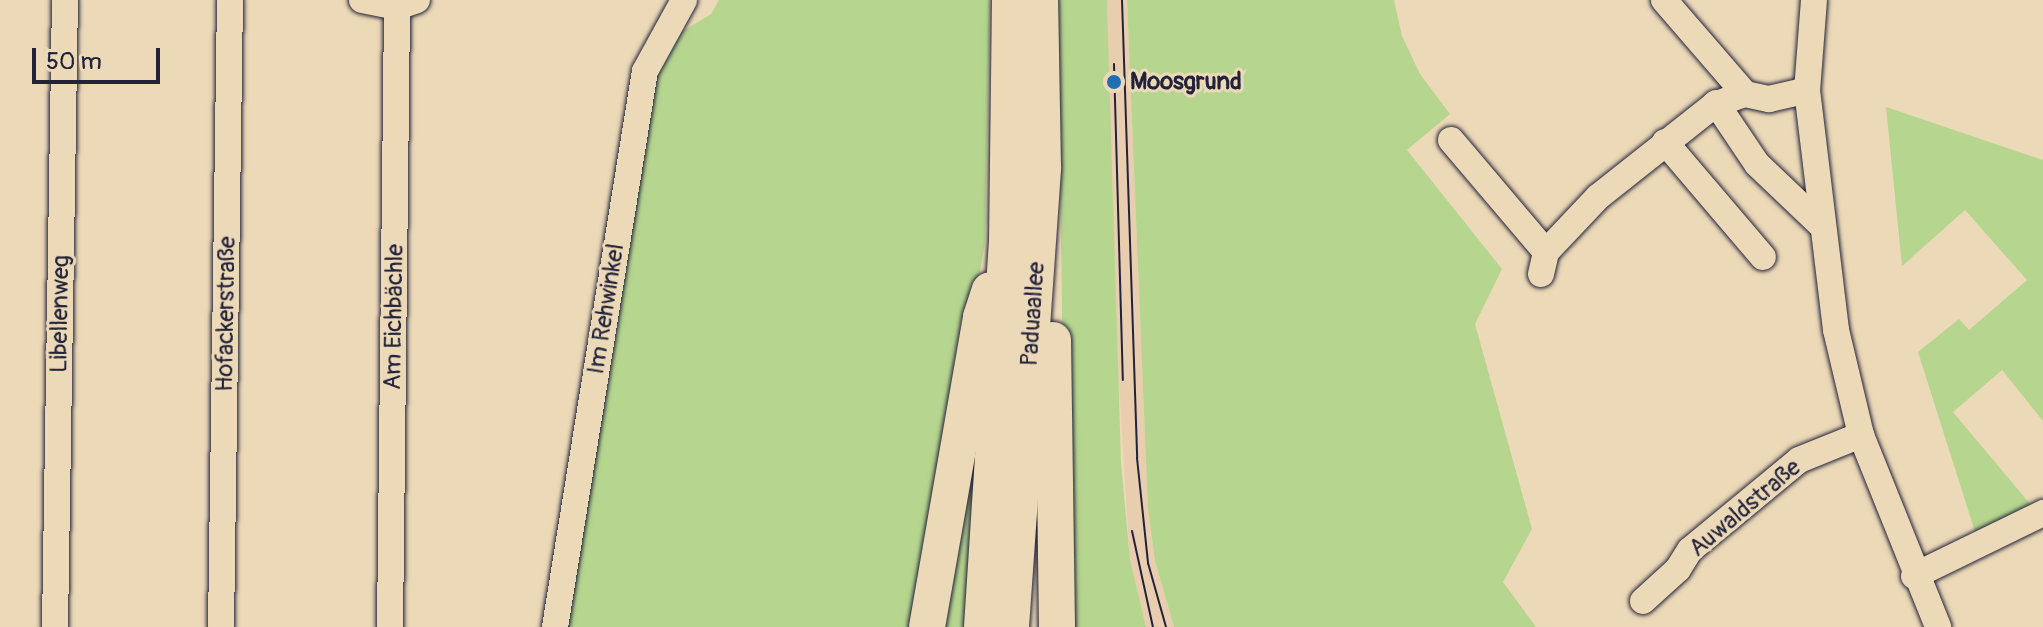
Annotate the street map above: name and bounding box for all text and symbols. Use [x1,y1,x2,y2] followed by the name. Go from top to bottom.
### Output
[36,32,164,82] scale bar
[46,47,102,76] text: 50 m
[1130,68,1242,96] place label: Moosgrund
[1105,73,1123,91] marker: Moosgrund
[210,236,242,392] street label: Hofackerstraße
[581,242,631,376] street label: Im Rehwinkel
[378,244,410,390] street label: Am Eichbächle
[45,255,75,373] street label: Libellenweg
[1015,261,1051,367] street label: Paduaallee
[1683,453,1807,563] street label: Auwaldstraße

